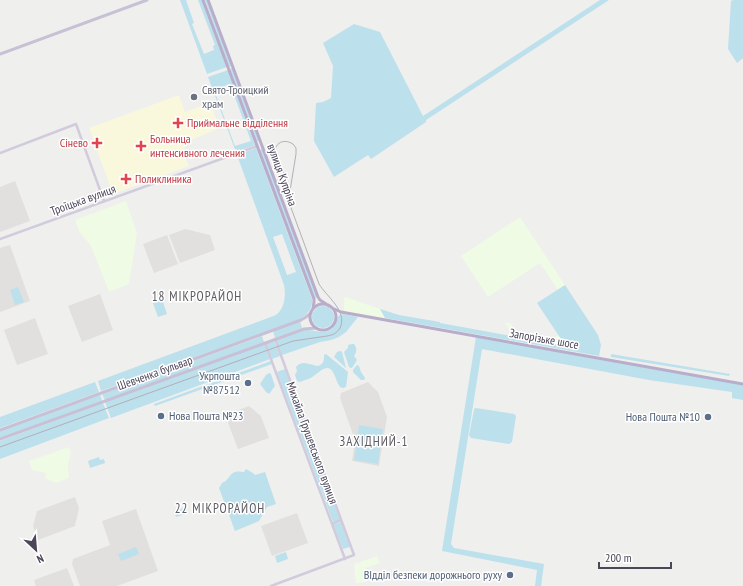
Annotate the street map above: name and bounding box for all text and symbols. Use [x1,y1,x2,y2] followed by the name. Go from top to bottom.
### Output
[202,82,269,111] place label: Свято-Троицкий храм
[189,92,199,102] marker: Свято-Троицкий храм
[187,115,288,130] place label: Приймальне відділення
[172,117,184,129] marker: Приймальне відділення
[150,131,245,160] place label: Больница интенсивного лечения
[60,135,88,150] place label: Сінево
[91,137,103,149] marker: Сінево
[135,140,147,152] marker: Больница интенсивного лечения
[264,142,301,208] street label: вулиця Купріна
[135,171,192,186] place label: Поликлиника
[120,173,132,185] marker: Поликлиника
[48,181,118,218] street label: Троїцька вулиця
[152,288,242,305] district label: 18 МІКРОРАЙОН
[508,325,580,352] street label: Запорізьке шосе
[115,352,194,393] street label: Шевченка бульвар
[199,368,240,397] place label: Укрпошта №87512
[243,378,253,388] marker: Укрпошта №87512
[283,380,342,506] street label: Михайла Грушевського вулиця
[169,408,243,423] place label: Нова Пошта №23
[626,409,700,424] place label: Нова Пошта №10
[156,411,166,421] marker: Нова Пошта №23
[703,412,713,422] marker: Нова Пошта №10
[340,433,408,450] district label: ЗАХІДНИЙ-1
[175,500,265,517] district label: 22 МІКРОРАЙОН
[16,530,56,570] north arrow
[599,544,671,570] scale bar
[605,550,632,565] text: 200 m
[35,551,46,567] text: N
[364,567,502,582] place label: ВІдділ безпеки дорожнього руху
[505,570,515,580] marker: ВІдділ безпеки дорожнього руху

